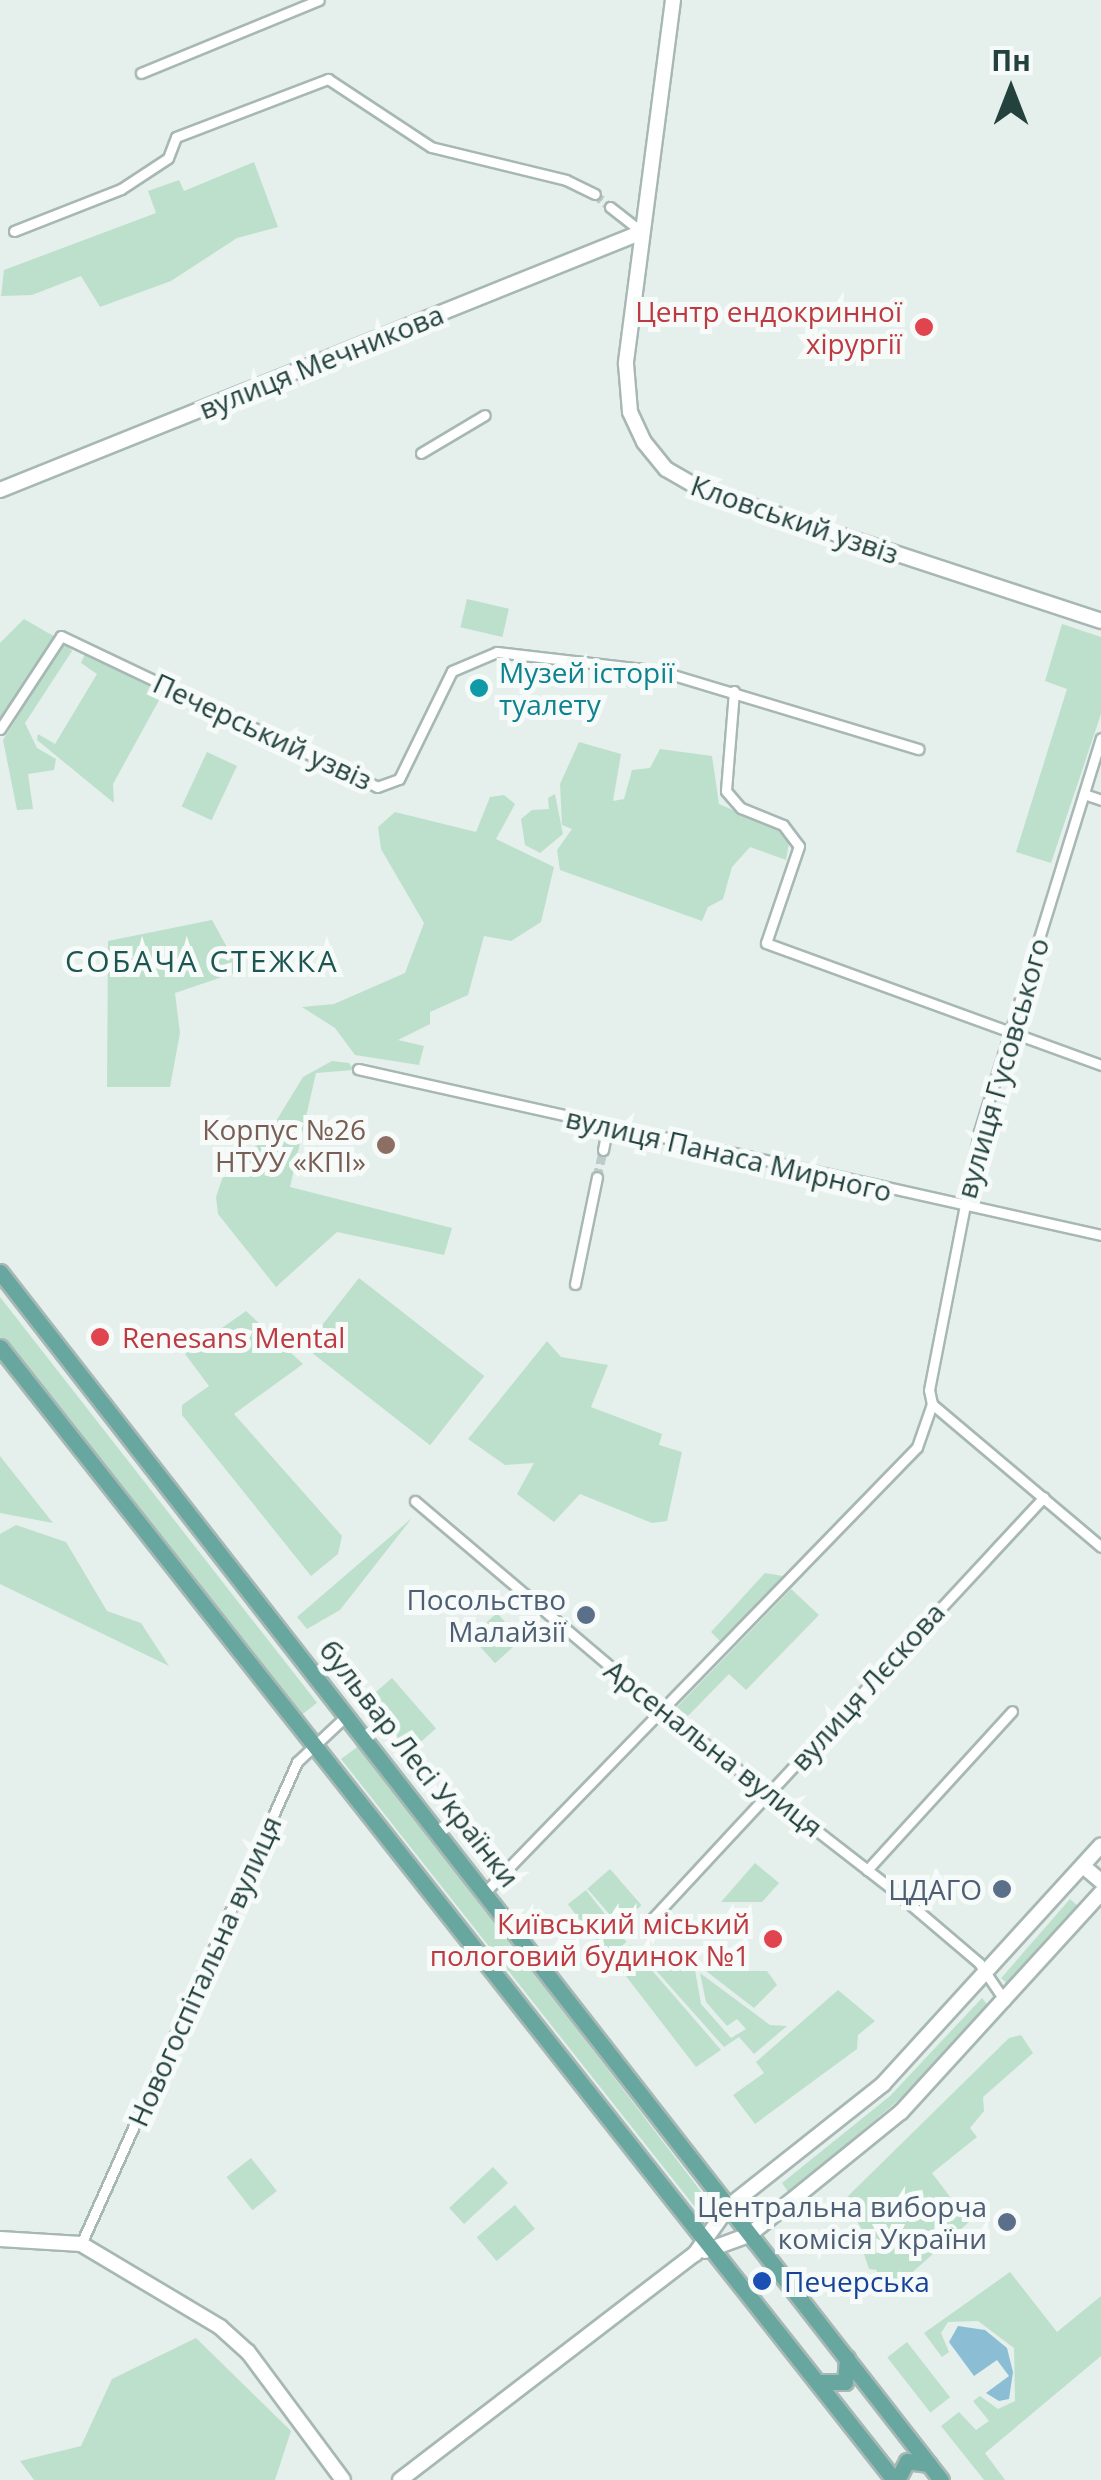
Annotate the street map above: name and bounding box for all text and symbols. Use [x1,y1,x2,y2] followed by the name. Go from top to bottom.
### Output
[961,40,1061,140] north arrow
[991,41,1031,79] text: Пн
[635,294,902,360] place label: Центр ендокринної хірургії
[194,297,448,425] street label: вулиця Мечникова
[911,314,937,340] marker: Центр ендокринної хірургії
[687,468,903,570] street label: Кловський узвіз
[499,655,674,721] place label: Музей історії туалету
[148,666,378,796] street label: Печерський узвіз
[468,677,490,699] marker: Музей історії туалету
[949,934,1055,1202] street label: вулиця Гусовського
[65,943,339,979] district label: СОБАЧА СТЕЖКА
[563,1100,895,1208] street label: вулиця Панаса Мирного
[202,1112,366,1178] place label: Корпус №26 НТУУ «КПІ»
[375,1134,397,1156] marker: Корпус №26 НТУУ «КПІ»
[122,1320,345,1354] place label: Renesans Mental
[87,1324,113,1350] marker: Renesans Mental
[406,1582,566,1648] place label: Посольство Малайзії
[783,1595,951,1777] street label: вулиця Лєскова
[575,1604,597,1626] marker: Посольство Малайзії
[313,1633,527,1893] street label: бульвар Лесі Українки
[598,1652,830,1844] street label: Арсенальна вулиця
[120,1811,288,2131] street label: Новогоспітальна вулиця
[888,1872,982,1906] place label: ЦДАГО
[991,1878,1013,1900] marker: ЦДАГО
[430,1906,750,1972] place label: Київський міський пологовий будинок №1
[760,1926,786,1952] marker: Київський міський пологовий будинок №1
[697,2189,987,2255] place label: Центральна виборча комісія України
[996,2211,1018,2233] marker: Центральна виборча комісія України
[784,2264,930,2298] place label: Печерська
[749,2268,775,2294] marker: Печерська

